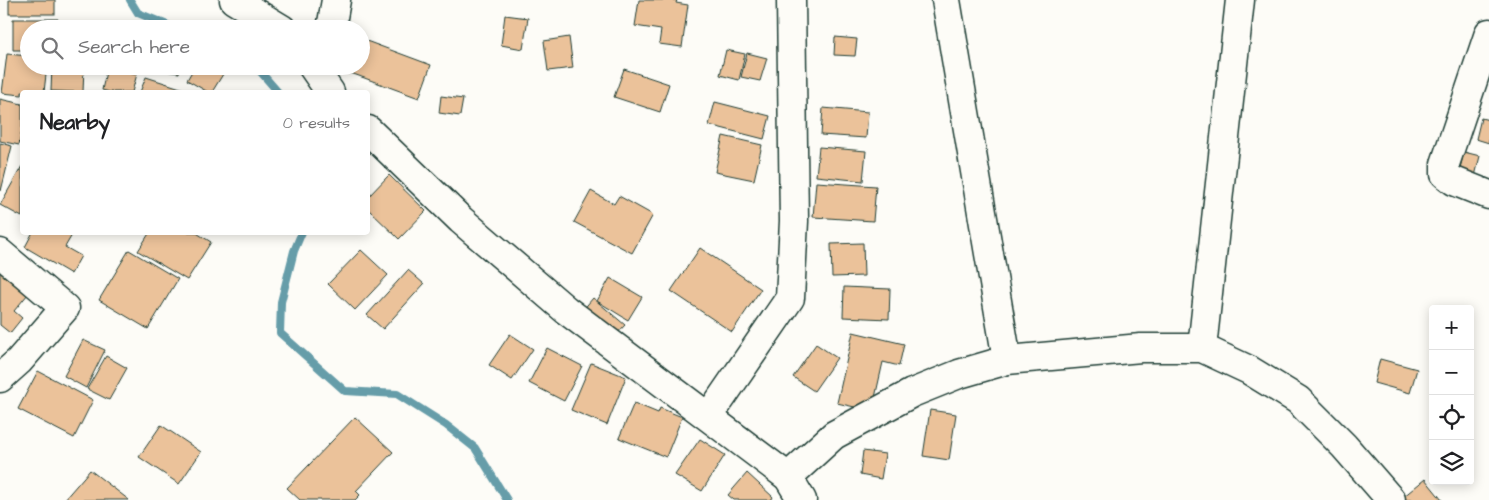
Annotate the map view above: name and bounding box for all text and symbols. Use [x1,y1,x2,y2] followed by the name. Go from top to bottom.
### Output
[20,20,370,75] search box
[38,34,66,62] icon: search
[78,34,190,61] text: Search here
[40,108,110,137] text: Nearby
[283,112,350,134] text: 0 results
[1429,305,1474,485] map controls
[1429,305,1474,350] button: +
[1429,350,1474,395] button: −
[1429,395,1474,440] button: locate
[1429,440,1474,485] button: layers

